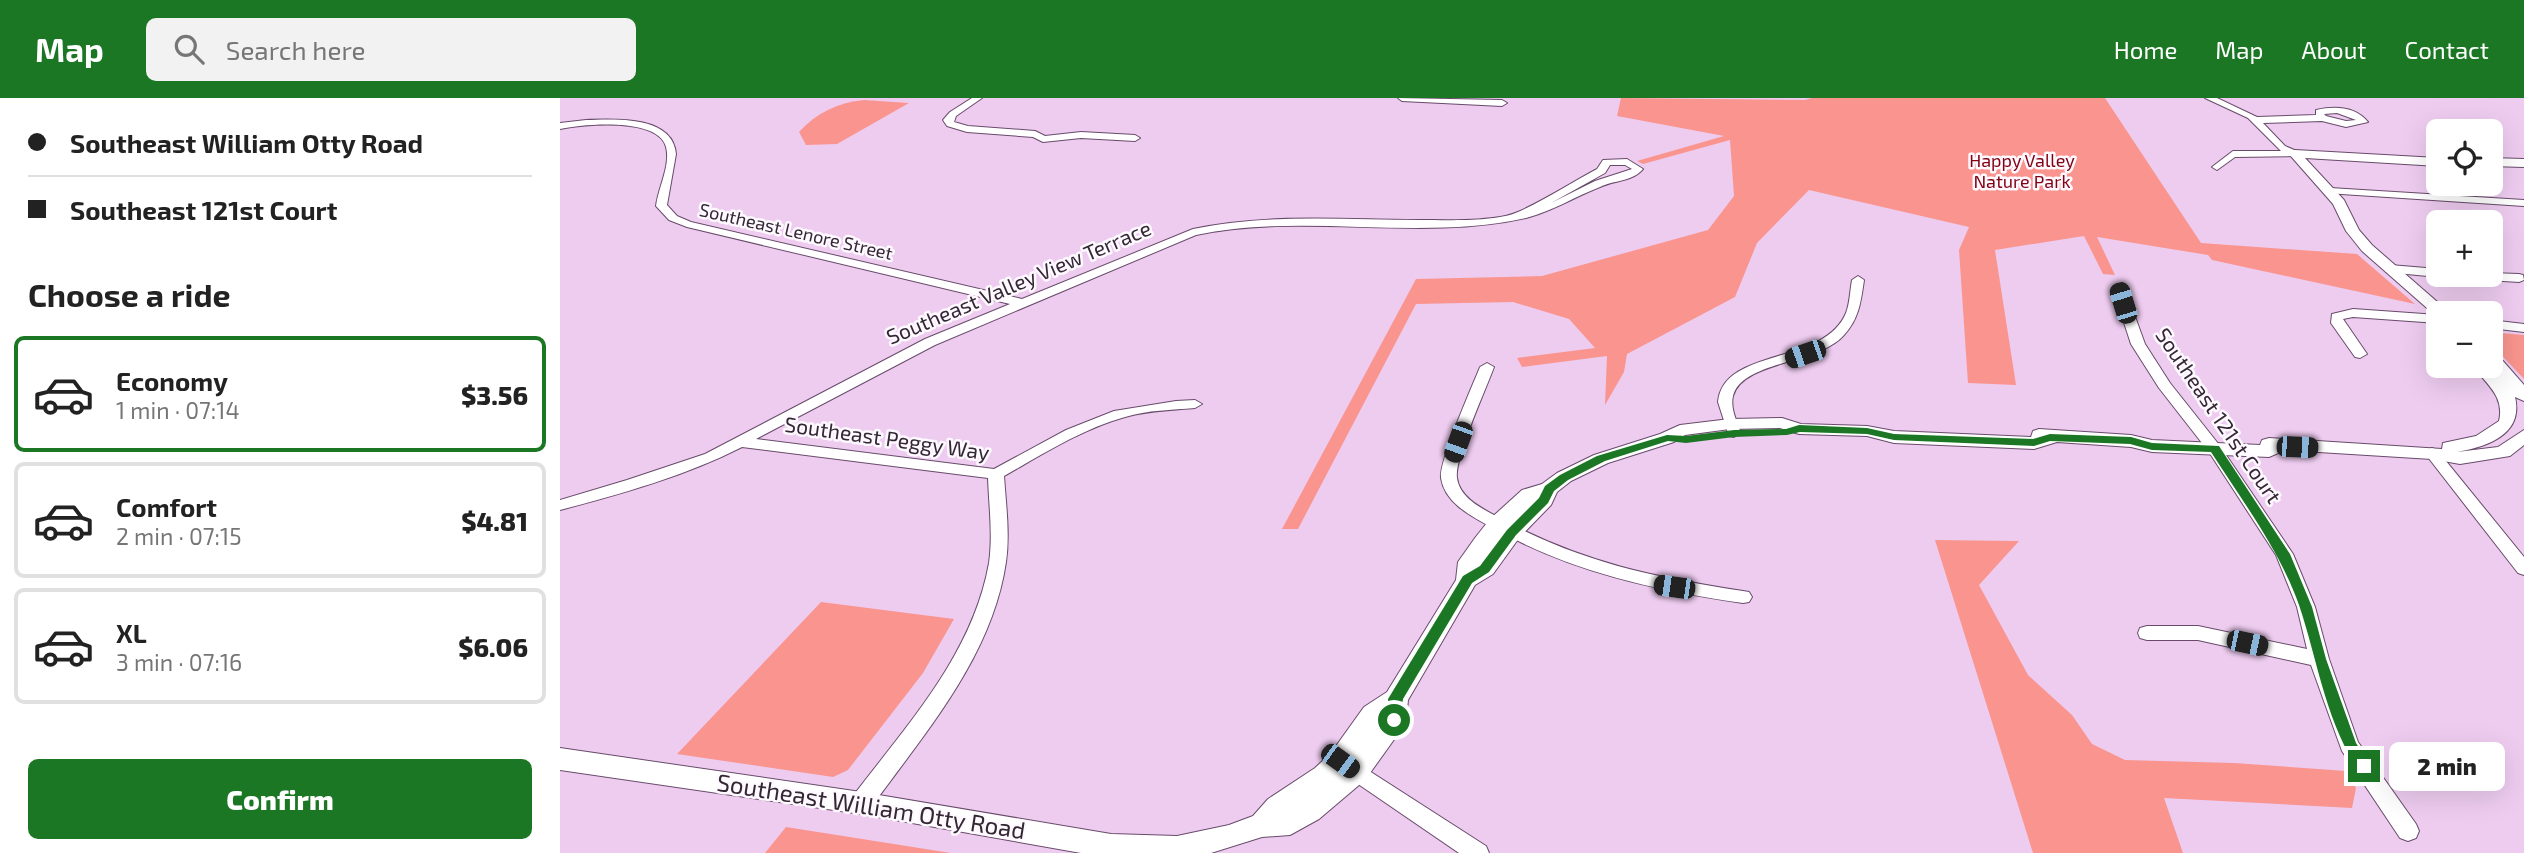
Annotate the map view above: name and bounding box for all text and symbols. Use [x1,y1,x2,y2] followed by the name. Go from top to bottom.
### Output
[146,18,636,81] search box
[35,29,104,69] text: Map
[170,30,208,68] icon: search
[226,34,365,65] text: Search here
[2114,35,2177,64] text: Home
[2215,35,2263,64] text: Map
[2301,35,2367,64] text: About
[2405,35,2489,64] text: Contact
[2426,119,2503,378] map controls
[2426,119,2503,196] button: locate
[70,127,423,158] text: Southeast William Otty Road
[1969,149,2075,192] park label: Happy Valley Nature Park
[70,194,337,225] text: Southeast 121st Court
[697,198,895,264] street label: Southeast Lenore Street
[2426,210,2503,287] button: +
[882,214,1154,349] street label: Southeast Valley View Terrace
[28,275,231,313] text: Choose a ride
[2107,280,2140,326] car
[2426,301,2503,378] button: −
[2151,323,2287,508] street label: Southeast 121st Court
[1782,337,1829,371] car
[32,363,95,426] icon: car
[116,365,228,396] text: Economy
[461,379,528,410] text: $3.56
[116,396,240,424] text: 1 min · 07:14
[783,411,991,464] street label: Southeast Peggy Way
[1441,419,1476,465] car
[2276,436,2319,458] car
[32,489,95,552] icon: car
[116,491,217,522] text: Comfort
[461,505,528,536] text: $4.81
[116,522,242,550] text: 2 min · 07:15
[1652,574,1697,600] car
[32,615,95,678] icon: car
[116,617,147,648] text: XL
[2225,628,2270,658] car
[458,631,528,662] text: $6.06
[116,648,242,676] text: 3 min · 07:16
[1378,704,1410,736] route start
[1317,740,1364,782] car
[2388,742,2504,790] callout: 2 min
[2348,750,2380,782] route end
[2417,752,2477,780] text: 2 min
[28,759,532,839] button: Confirm
[715,767,1028,844] street label: Southeast William Otty Road

